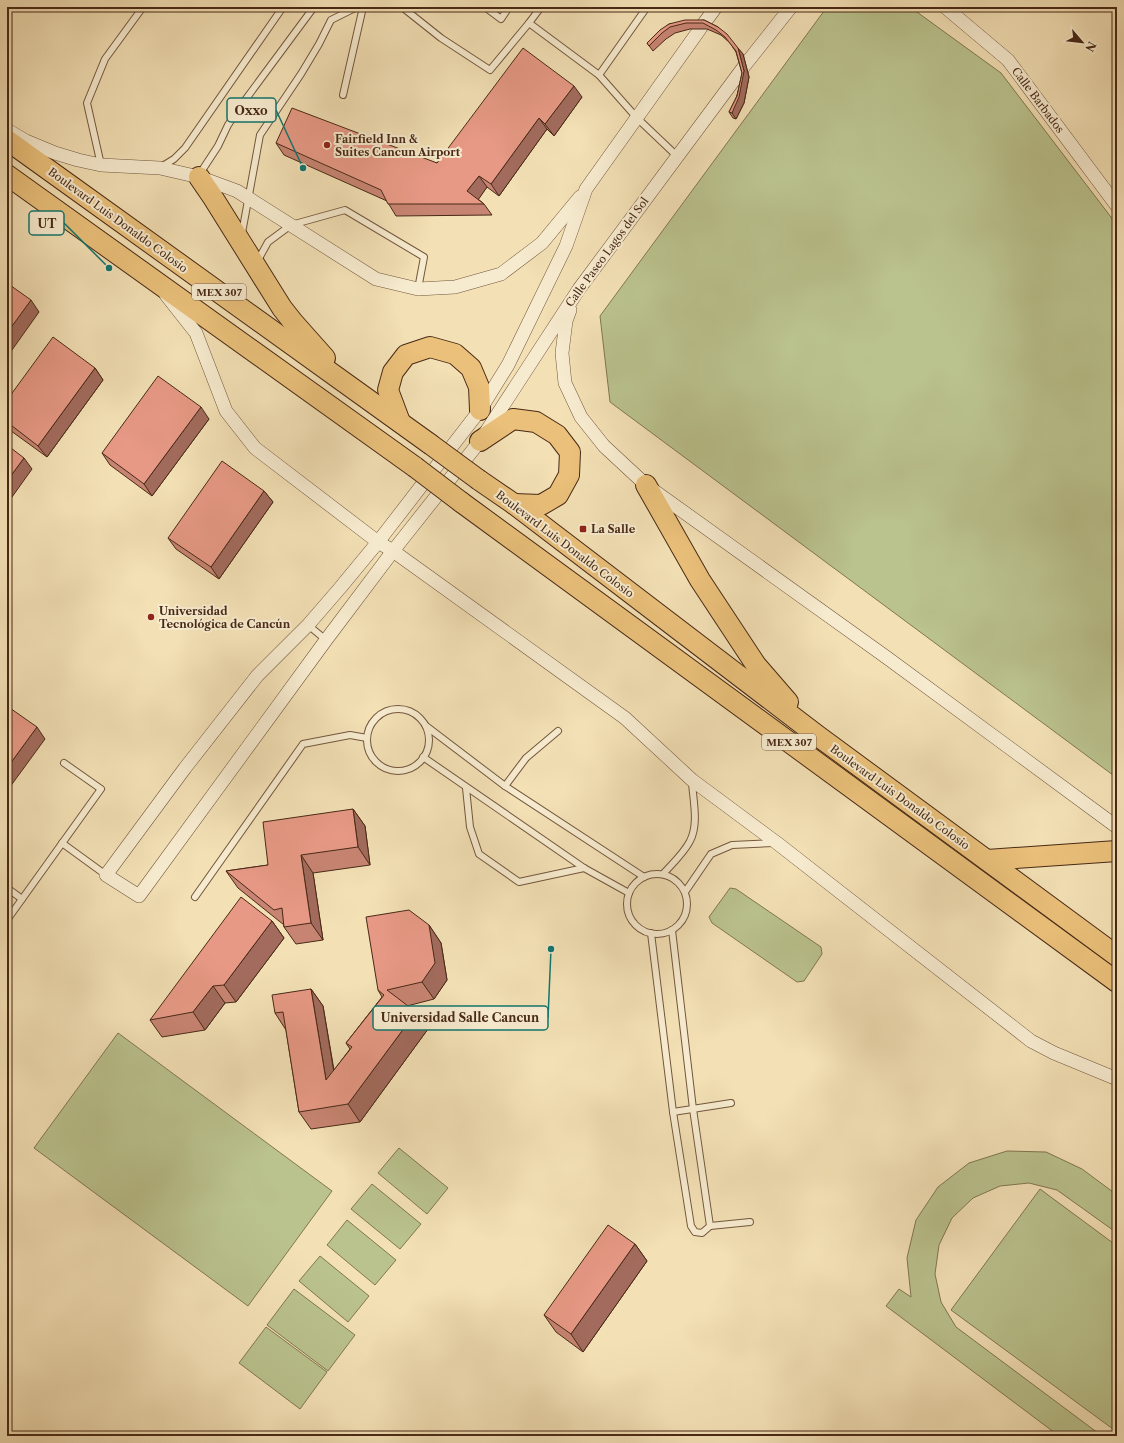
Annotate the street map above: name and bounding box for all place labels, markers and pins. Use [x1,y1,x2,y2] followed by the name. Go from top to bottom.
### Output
[227,98,276,122] callout: Oxxo
[335,132,461,159] place label: Fairfield Inn & Suites Cancun Airport
[322,140,332,150] marker: Fairfield Inn & Suites Cancun Airport
[29,211,64,235] callout: UT
[591,522,636,536] place label: La Salle
[578,524,588,534] marker: La Salle
[159,604,291,631] place label: Universidad Tecnológica de Cancún
[146,612,156,622] marker: Universidad Tecnológica de Cancún
[373,1006,548,1030] callout: Universidad Salle Cancun

